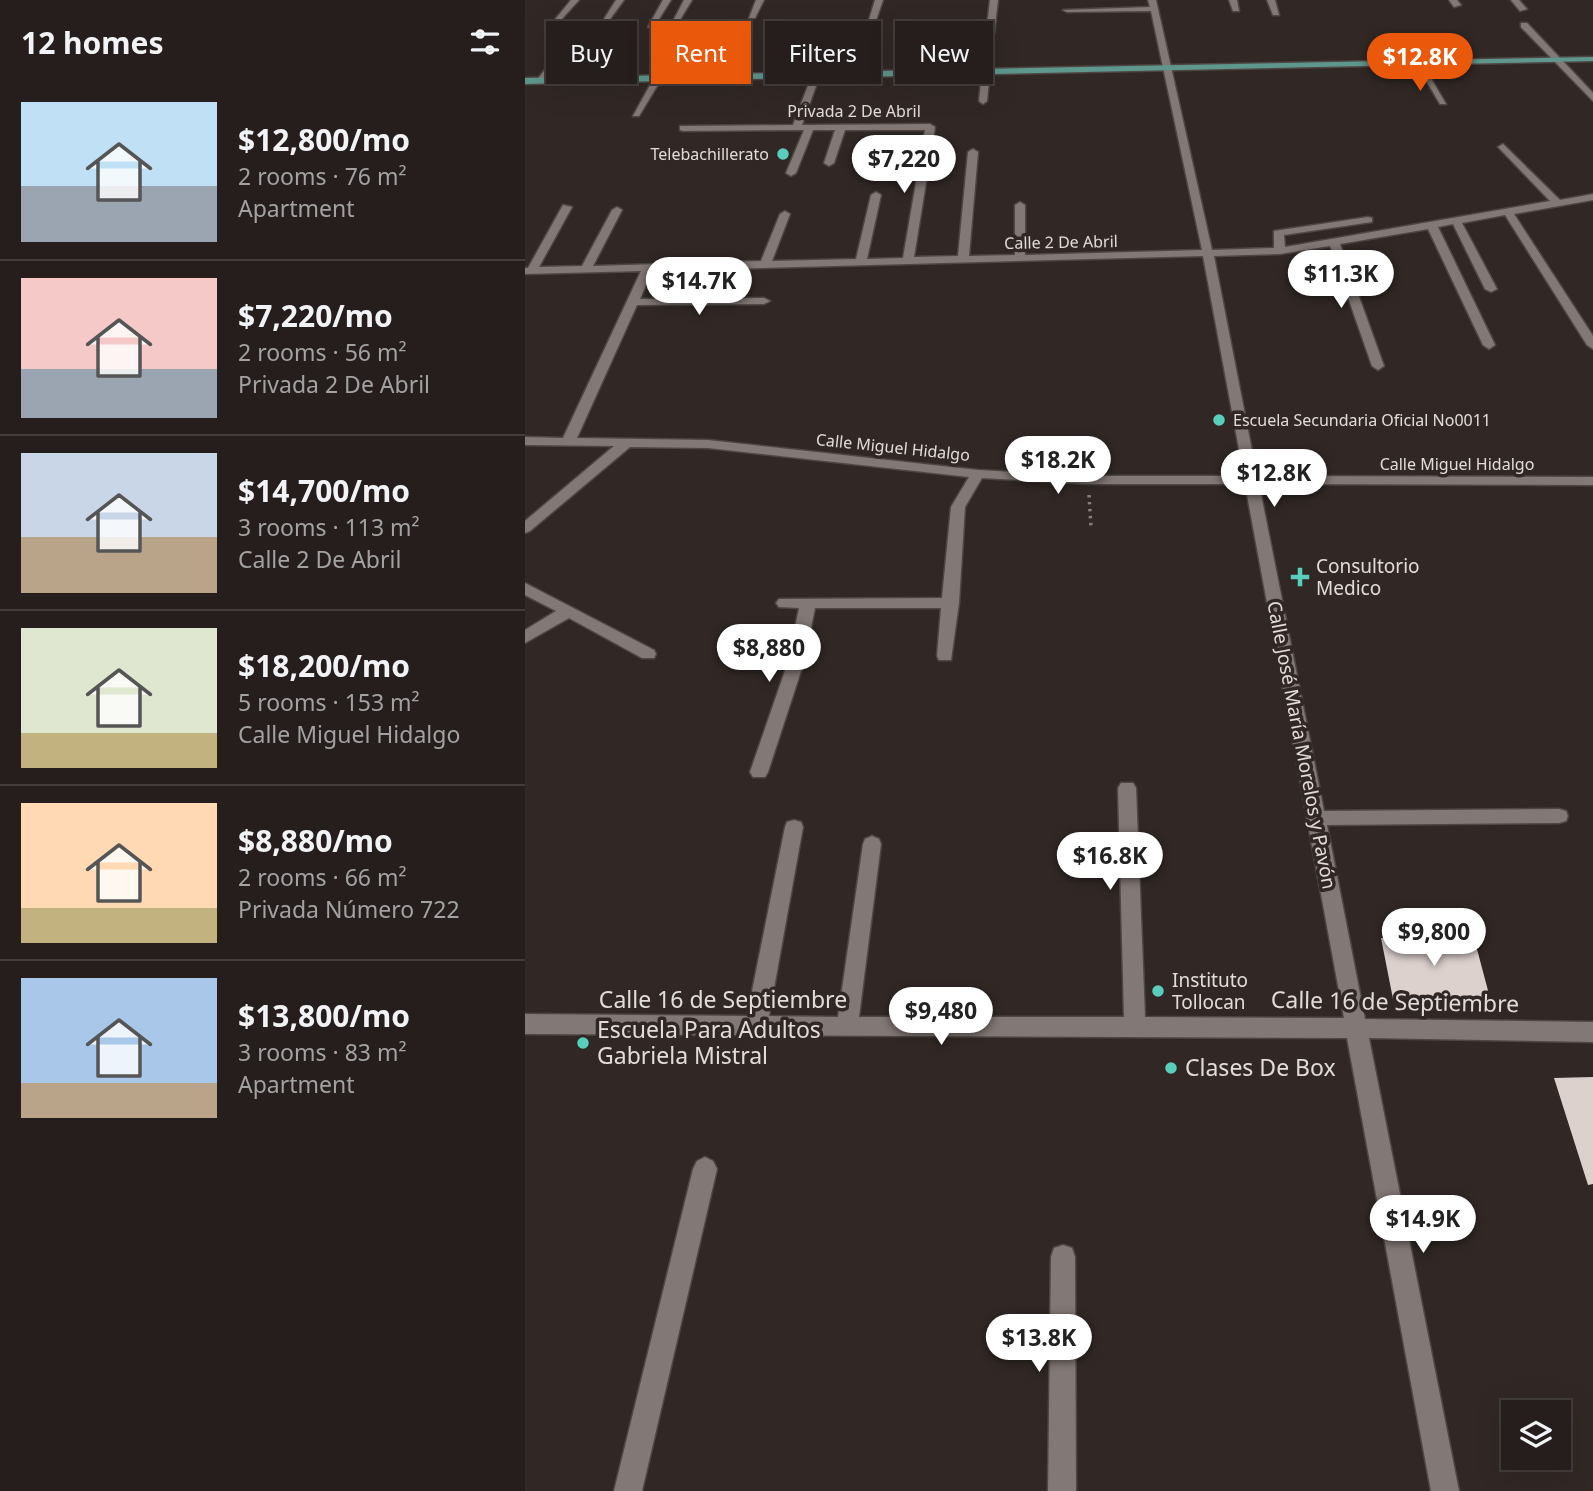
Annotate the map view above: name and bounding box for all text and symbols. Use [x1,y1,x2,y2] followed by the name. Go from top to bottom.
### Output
[546,21,637,84] chip: Buy
[651,21,751,84] chip: Rent
[765,21,881,84] chip: Filters
[895,21,993,84] chip: New
[21,22,164,63] text: 12 homes
[466,23,504,61] icon: filters
[1363,34,1477,93] pin: $12.8K
[1383,40,1457,72] text: $12.8K
[787,100,921,122] street label: Privada 2 De Abril
[238,119,410,160] text: $12,800/mo
[77,130,161,214] icon: home
[847,136,961,195] pin: $7,220
[868,142,940,174] text: $7,220
[651,143,769,165] place label: Telebachillerato
[775,146,791,162] marker: Telebachillerato
[238,160,407,192] text: 2 rooms · 76 m²
[238,192,355,224] text: Apartment
[1004,230,1118,254] street label: Calle 2 De Abril
[1284,250,1398,310] pin: $11.3K
[1304,257,1378,289] text: $11.3K
[642,258,756,317] pin: $14.7K
[662,264,736,296] text: $14.7K
[238,295,393,336] text: $7,220/mo
[77,306,161,390] icon: home
[238,336,407,368] text: 2 rooms · 56 m²
[238,368,430,400] text: Privada 2 De Abril
[1233,409,1491,431] place label: Escuela Secundaria Oficial No0011
[1211,412,1227,428] marker: Escuela Secundaria Oficial No0011
[815,428,971,466] street label: Calle Miguel Hidalgo
[1001,436,1115,496] pin: $18.2K
[1021,443,1095,475] text: $18.2K
[1217,449,1331,509] pin: $12.8K
[1380,453,1534,475] street label: Calle Miguel Hidalgo
[1237,456,1311,488] text: $12.8K
[238,470,410,511] text: $14,700/mo
[77,481,161,565] icon: home
[238,511,420,543] text: 3 rooms · 113 m²
[238,543,401,575] text: Calle 2 De Abril
[1316,553,1420,601] place label: Consultorio Medico
[1290,567,1310,587] marker: Consultorio Medico
[1261,599,1343,891] street label: Calle José María Morelos y Pavón
[712,624,826,684] pin: $8,880
[733,631,805,663] text: $8,880
[238,645,410,686] text: $18,200/mo
[77,656,161,740] icon: home
[238,686,420,718] text: 5 rooms · 153 m²
[238,718,460,750] text: Calle Miguel Hidalgo
[238,820,393,861] text: $8,880/mo
[77,831,161,915] icon: home
[1053,832,1167,892] pin: $16.8K
[1073,839,1147,871] text: $16.8K
[238,861,407,893] text: 2 rooms · 66 m²
[238,893,460,925] text: Privada Número 722
[1377,908,1491,968] pin: $9,800
[1398,915,1470,947] text: $9,800
[1172,967,1248,1015] place label: Instituto Tollocan
[599,983,847,1015] street label: Calle 16 de Septiembre
[1150,983,1166,999] marker: Instituto Tollocan
[1271,983,1519,1019] street label: Calle 16 de Septiembre
[884,988,998,1047] pin: $9,480
[905,994,977,1026] text: $9,480
[238,995,410,1036] text: $13,800/mo
[77,1006,161,1090] icon: home
[597,1013,821,1071] place label: Escuela Para Adultos Gabriela Mistral
[575,1035,591,1051] marker: Escuela Para Adultos Gabriela Mistral
[238,1036,407,1068] text: 3 rooms · 83 m²
[1185,1051,1336,1083] place label: Clases De Box
[1163,1060,1179,1076] marker: Clases De Box
[238,1068,355,1100] text: Apartment
[1366,1196,1480,1255] pin: $14.9K
[1386,1202,1460,1234] text: $14.9K
[982,1314,1096,1374] pin: $13.8K
[1002,1321,1076,1353] text: $13.8K
[1501,1400,1571,1470] map controls
[1501,1400,1571,1470] button: layers

